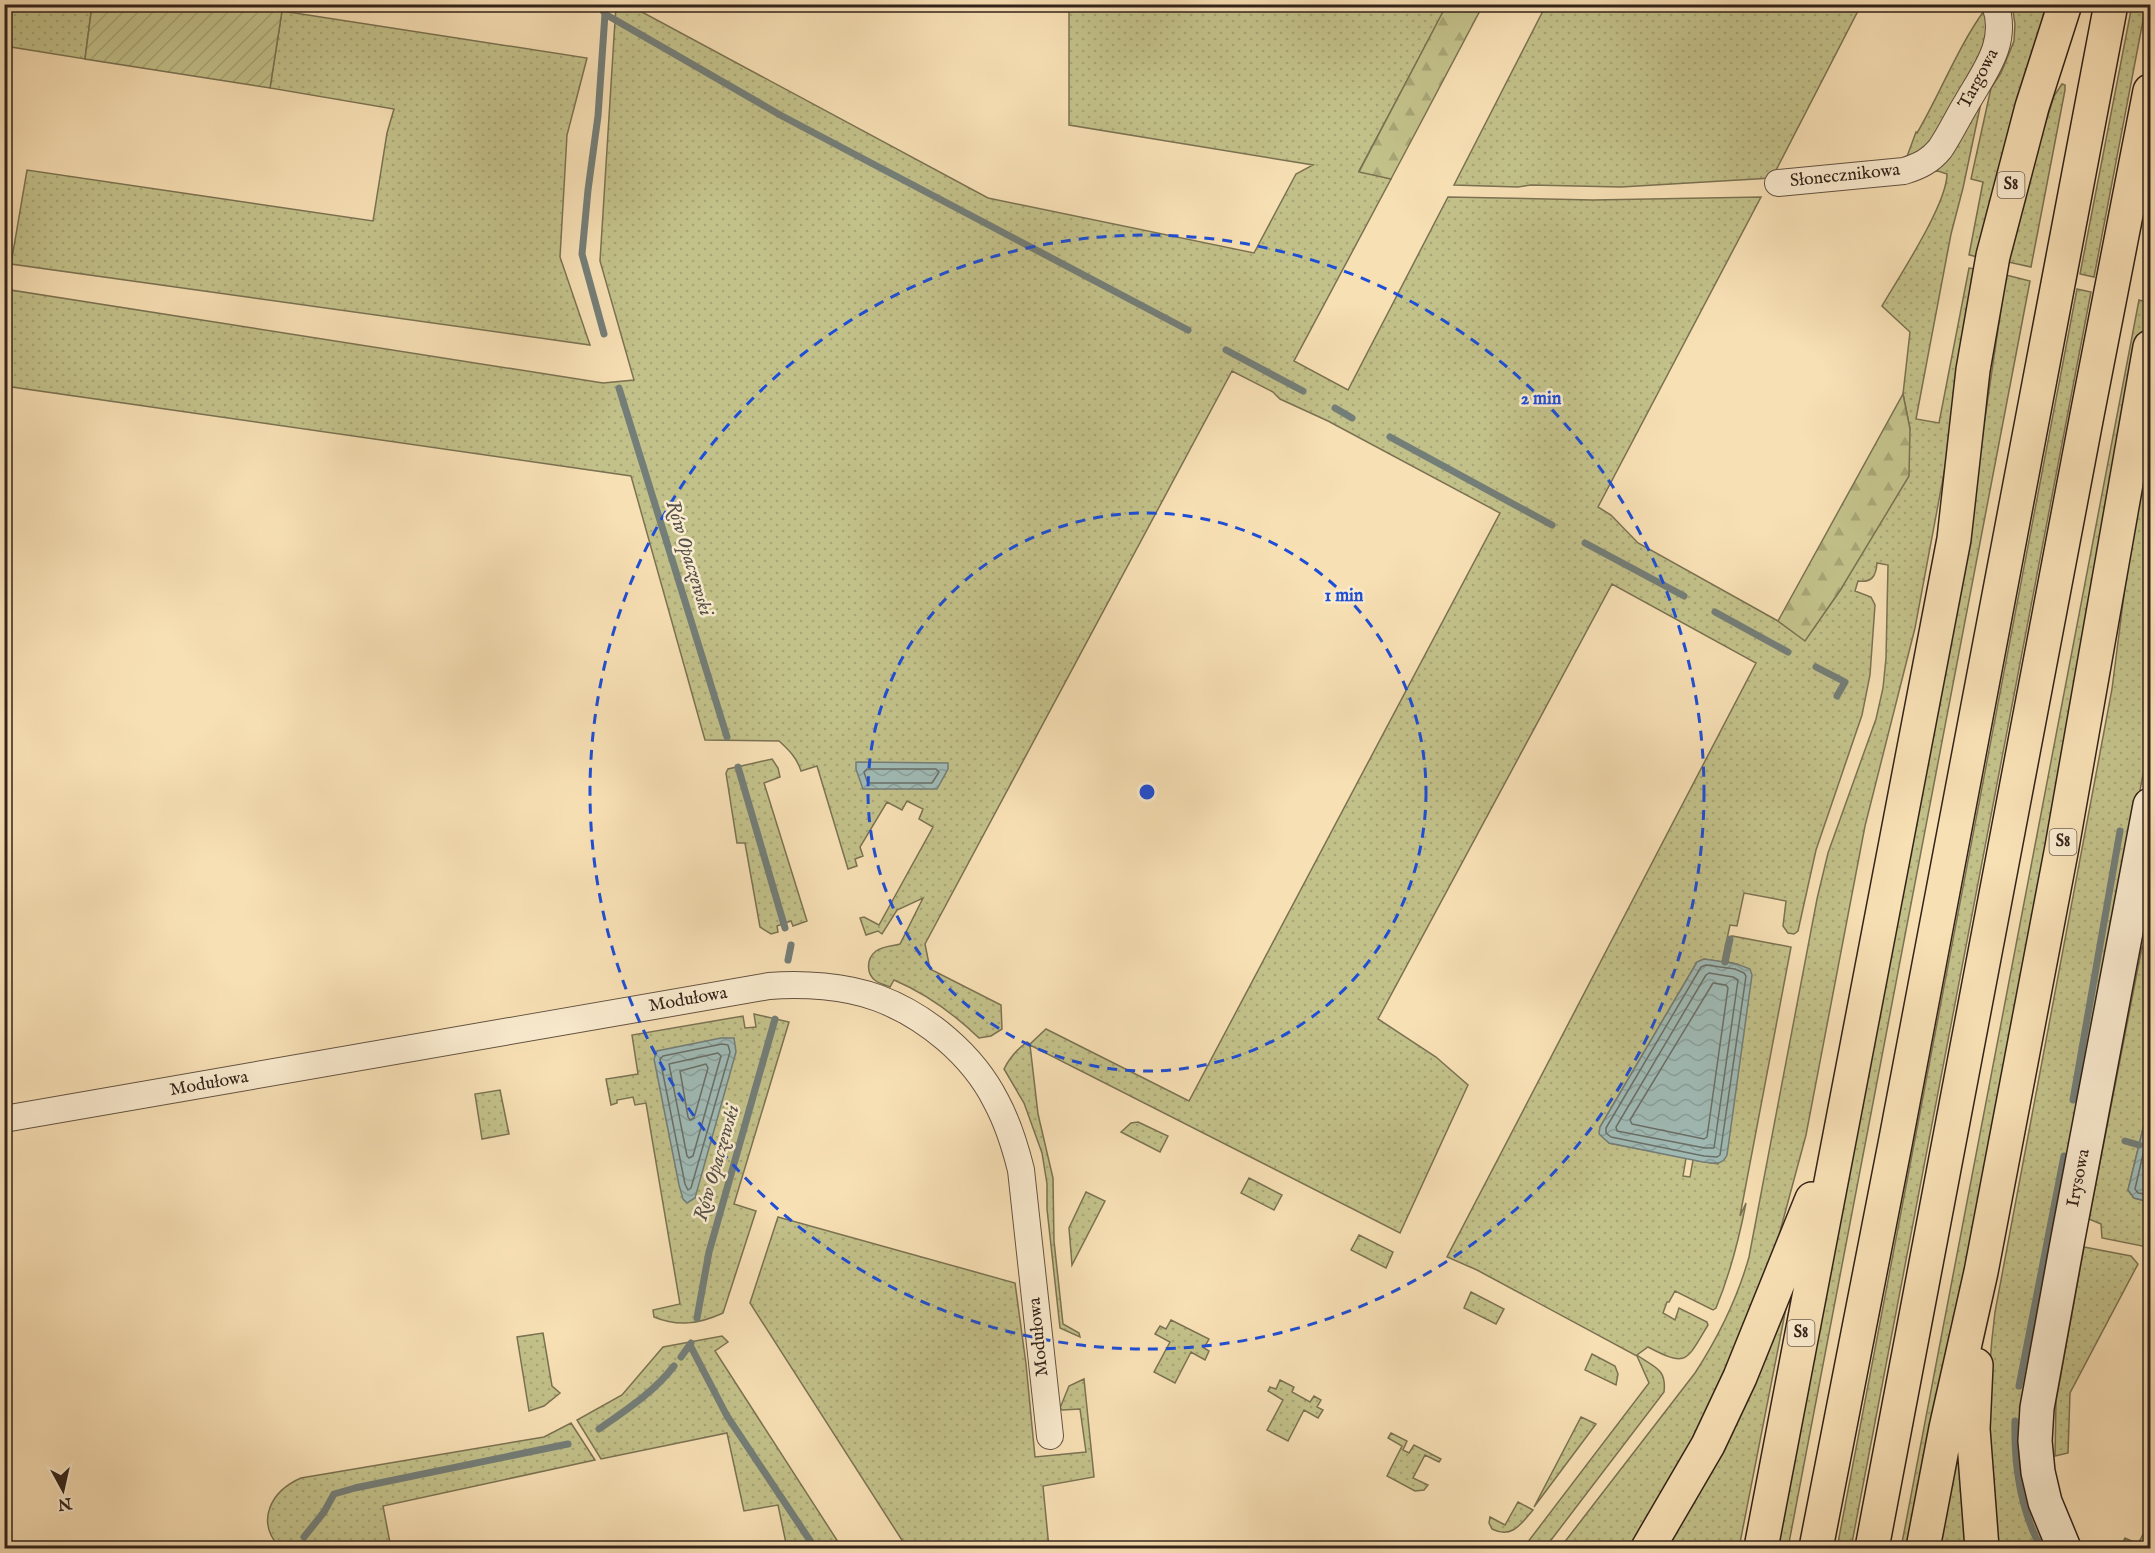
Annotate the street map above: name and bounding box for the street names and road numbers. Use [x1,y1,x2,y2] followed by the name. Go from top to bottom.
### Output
[1954,45,2005,113] street label: Targowa
[1789,159,1901,193] street label: Słonecznikowa
[1998,172,2024,198] road number: S8
[2050,829,2076,855] road number: S8
[647,982,729,1018] street label: Modułowa
[168,1066,250,1102] street label: Modułowa
[2062,1147,2096,1209] street label: Irysowa
[1023,1296,1055,1378] street label: Modułowa
[1788,1320,1814,1346] road number: S8

